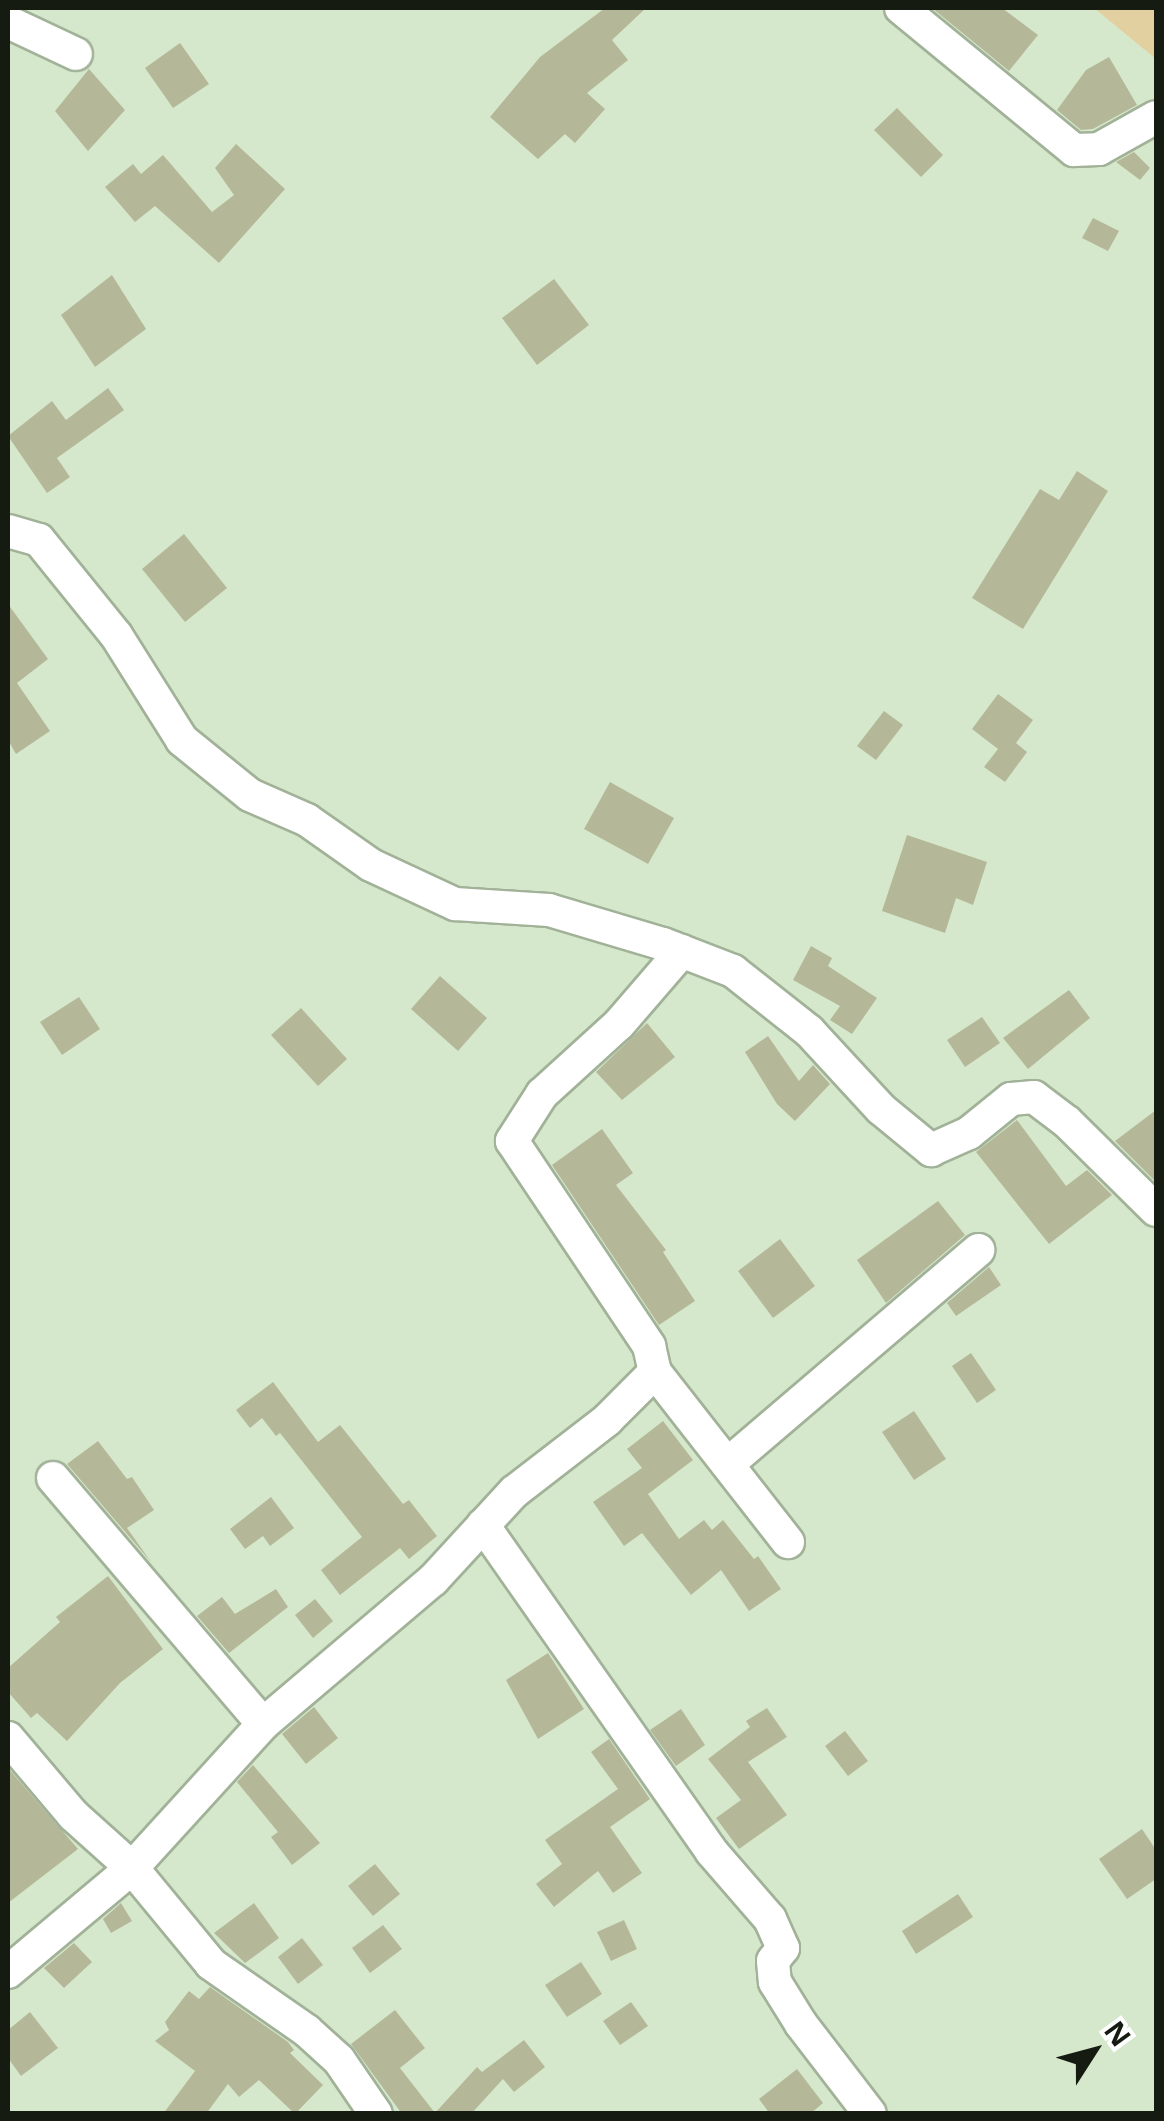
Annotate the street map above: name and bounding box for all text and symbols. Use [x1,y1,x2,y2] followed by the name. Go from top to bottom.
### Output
[1044,2001,1144,2101] north arrow
[1096,2013,1140,2054] text: N

